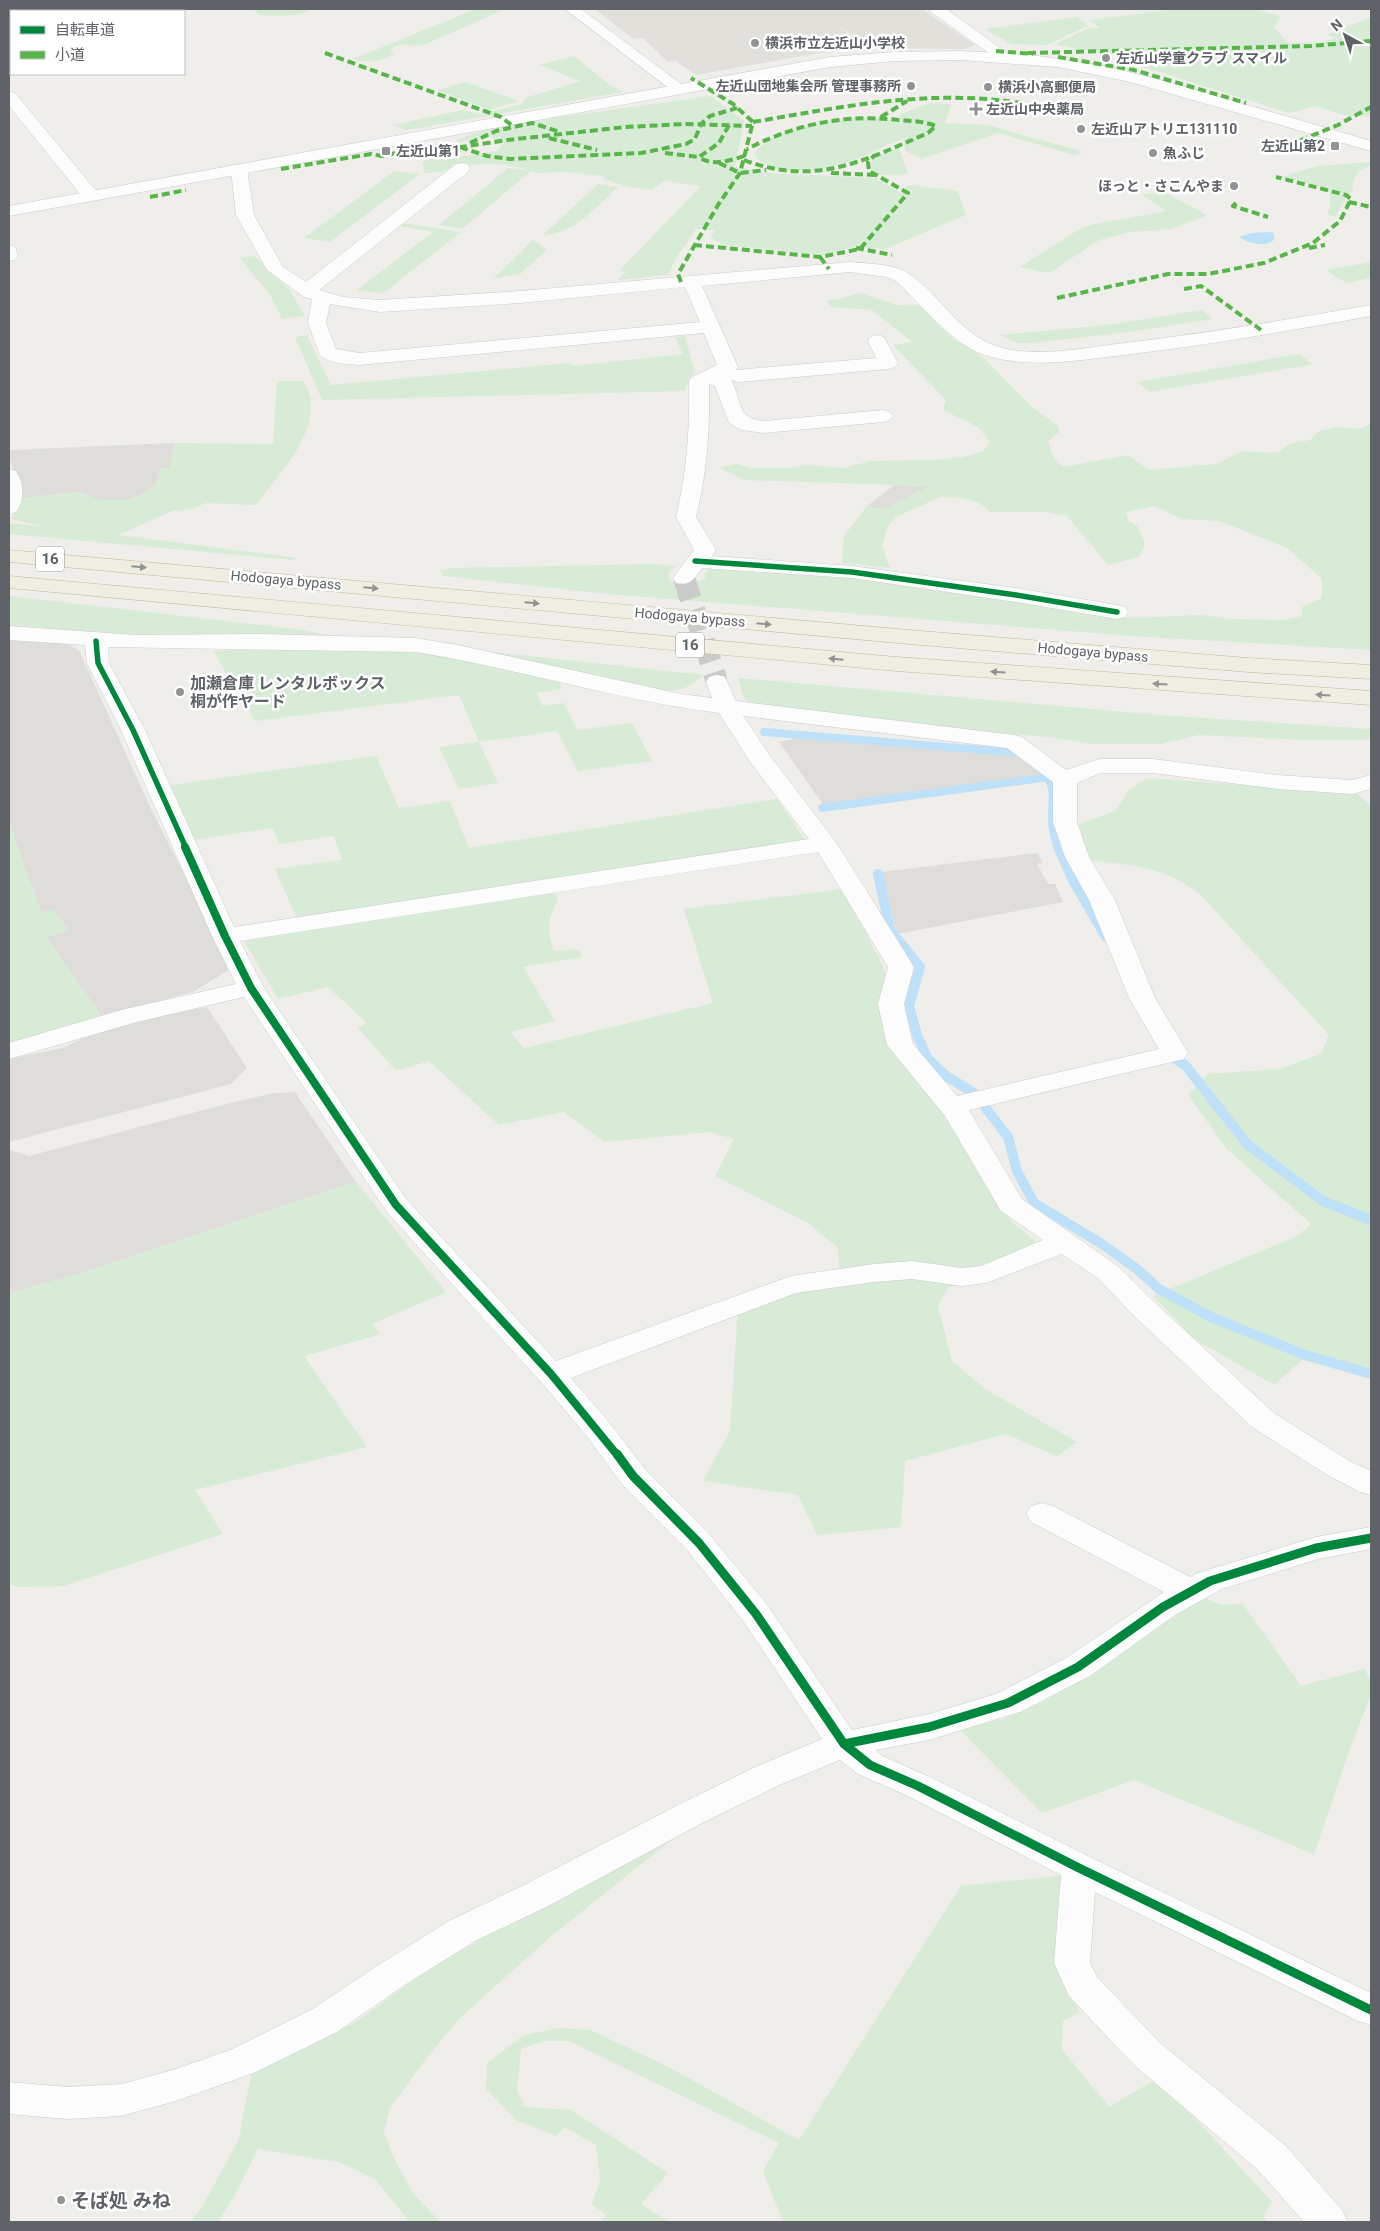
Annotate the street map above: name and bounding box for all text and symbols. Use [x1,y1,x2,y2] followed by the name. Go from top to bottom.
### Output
[10,10,185,75] legend
[1320,10,1370,60] north arrow
[1328,16,1346,34] text: N
[55,21,115,39] text: 自転車道
[765,35,905,51] place label: 横浜市立左近山小学校
[749,37,761,49] marker: 横浜市立左近山小学校
[55,46,85,64] text: 小道
[1116,50,1287,66] place label: 左近山学童クラブ スマイル
[1100,52,1112,64] marker: 左近山学童クラブ スマイル
[716,78,901,94] place label: 左近山団地集会所 管理事務所
[998,79,1096,95] place label: 横浜小高郵便局
[905,80,917,92] marker: 左近山団地集会所 管理事務所
[982,81,994,93] marker: 横浜小高郵便局
[986,101,1084,117] place label: 左近山中央薬局
[970,103,982,115] marker: 左近山中央薬局
[1091,121,1237,137] place label: 左近山アトリエ131110
[1075,123,1087,135] marker: 左近山アトリエ131110
[1261,138,1325,154] place label: 左近山第2
[1329,140,1341,152] marker: 左近山第2
[396,143,460,159] place label: 左近山第1
[380,145,392,157] marker: 左近山第1
[1163,145,1205,161] place label: 魚ふじ
[1147,147,1159,159] marker: 魚ふじ
[1098,178,1224,194] place label: ほっと・さこんやま
[1228,180,1240,192] marker: ほっと・さこんやま
[36,546,64,572] road number: 16
[131,563,147,571] one-way arrow
[230,567,342,593] street label: Hodogaya bypass
[363,584,379,592] one-way arrow
[525,599,541,607] one-way arrow
[634,604,746,630] street label: Hodogaya bypass
[756,620,772,628] one-way arrow
[676,632,704,658] road number: 16
[1037,639,1149,665] street label: Hodogaya bypass
[828,655,844,663] one-way arrow
[990,668,1006,676] one-way arrow
[190,674,386,711] place label: 加瀬倉庫 レンタルボックス 桐が作ヤード
[1152,680,1168,688] one-way arrow
[174,686,186,698] marker: 加瀬倉庫 レンタルボックス 桐が作ヤード
[1314,691,1330,699] one-way arrow
[71,2189,171,2212] place label: そば処 みね
[55,2194,67,2206] marker: そば処 みね

